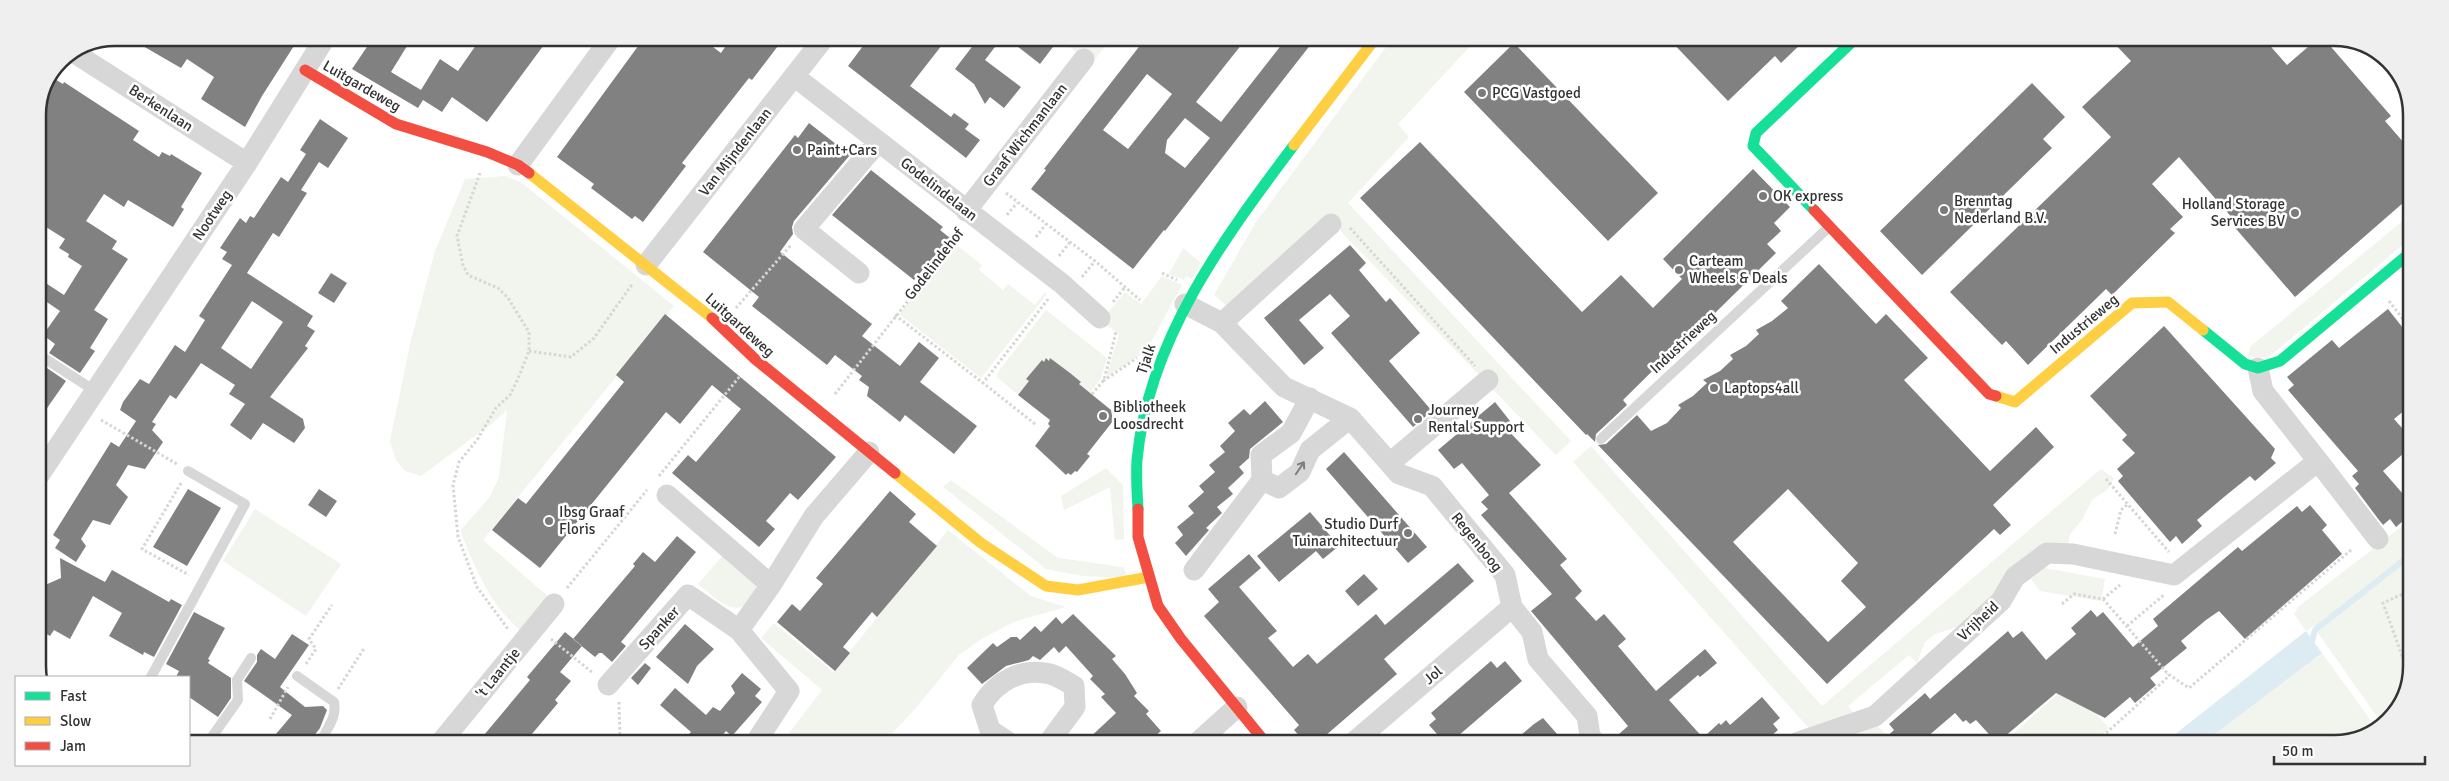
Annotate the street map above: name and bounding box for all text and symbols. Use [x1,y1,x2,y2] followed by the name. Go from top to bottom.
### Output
[320,56,404,116] street label: Luitgardeweg
[979,80,1071,190] street label: Graaf Wichmanlaan
[126,81,196,135] street label: Berkenlaan
[1492,84,1581,102] place label: PCG Vastgoed
[1476,87,1488,99] marker: PCG Vastgoed
[695,104,775,200] street label: Van Mijndenlaan
[807,141,877,159] place label: Paint+Cars
[791,144,803,156] marker: Paint+Cars
[897,153,981,225] street label: Godelindelaan
[189,186,235,244] street label: Nootweg
[1773,187,1844,205] place label: OK express
[1757,190,1769,202] marker: OK express
[1954,192,2047,227] place label: Brenntag Nederland B.V.
[2182,195,2285,230] place label: Holland Storage Services BV
[1938,204,1950,216] marker: Brenntag Nederland B.V.
[2289,207,2301,219] marker: Holland Storage Services BV
[900,224,968,303] street label: Godelindehof
[1689,252,1788,287] place label: Carteam Wheels & Deals
[1673,264,1685,276] marker: Carteam Wheels & Deals
[702,289,778,361] street label: Luitgardeweg
[2046,290,2122,358] street label: Industrieweg
[1646,307,1720,377] street label: Industrieweg
[1132,341,1160,377] street label: Tjalk
[1724,379,1799,397] place label: Laptops4all
[1708,382,1720,394] marker: Laptops4all
[1113,398,1187,433] place label: Bibliotheek Loosdrecht
[1428,401,1524,436] place label: Journey Rental Support
[1097,410,1109,422] marker: Bibliotheek Loosdrecht
[1412,413,1424,425] marker: Journey Rental Support
[1295,461,1306,475] one-way arrow
[559,503,625,538] place label: Ibsg Graaf Floris
[1448,509,1506,575] street label: Regenboog
[543,515,555,527] marker: Ibsg Graaf Floris
[1293,515,1399,550] place label: Studio Durf Tuinarchitectuur
[1402,527,1414,539] marker: Studio Durf Tuinarchitectuur
[1954,597,2002,645] street label: Vrijheid
[635,602,684,653] street label: Spanker
[472,644,524,702] street label: 't Laantje
[1420,662,1446,688] street label: Jol
[15,676,190,766] legend
[60,687,87,705] text: Fast
[60,712,91,730] text: Slow
[2274,734,2425,766] scale bar
[60,737,86,755] text: Jam
[2282,742,2313,760] text: 50 m

